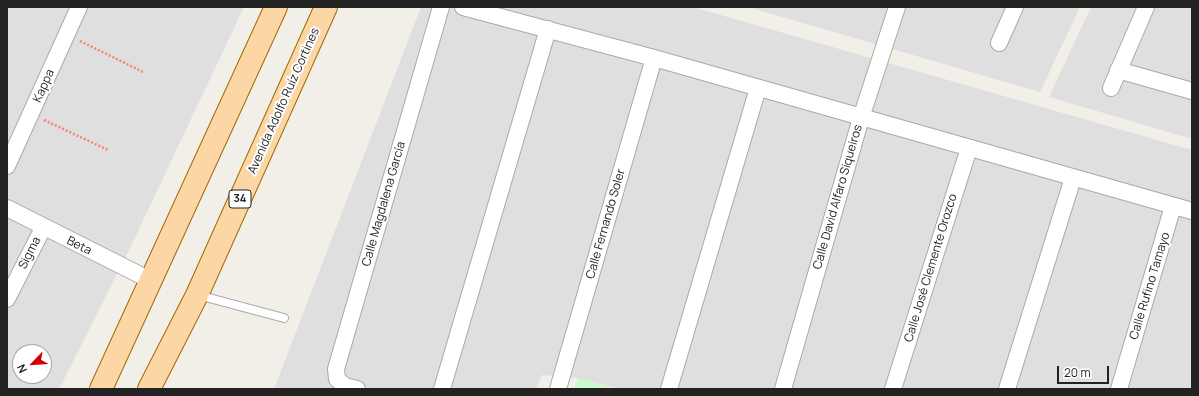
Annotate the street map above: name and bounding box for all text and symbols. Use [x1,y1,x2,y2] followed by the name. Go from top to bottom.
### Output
[245,26,323,176] street label: Avenida Adolfo Ruíz Cortines
[30,67,58,105] street label: Kappa
[810,123,866,271] street label: Calle David Alfaro Siqueiros
[359,140,409,268] street label: Calle Magdalena García
[583,167,629,281] street label: Calle Fernando Soler
[229,190,251,208] road number: 34
[902,192,960,344] street label: Calle José Clemente Orozco
[1127,231,1173,341] street label: Calle Rufino Tamayo
[64,234,94,258] street label: Beta
[16,235,44,271] street label: Sigma
[12,344,52,384] north arrow
[1059,358,1111,384] scale bar
[13,362,30,376] text: N
[1064,364,1091,381] text: 20 m

